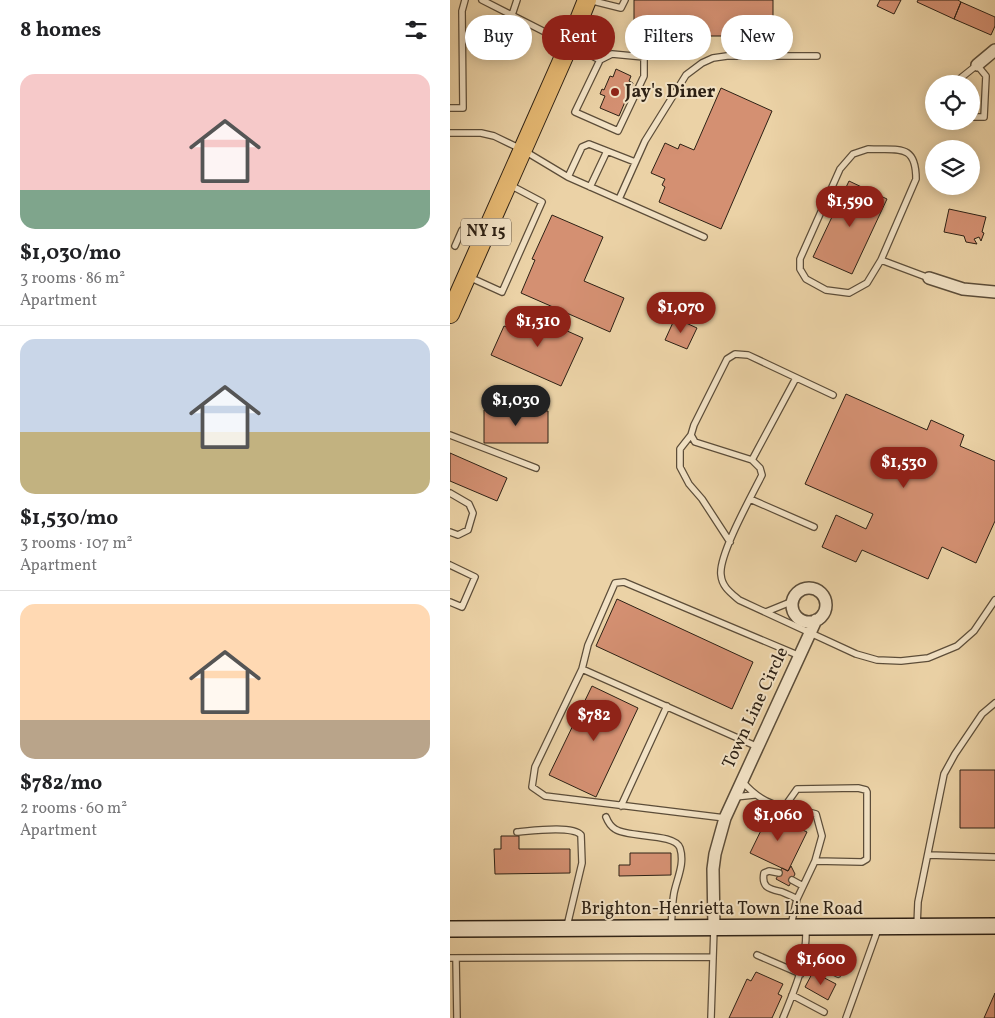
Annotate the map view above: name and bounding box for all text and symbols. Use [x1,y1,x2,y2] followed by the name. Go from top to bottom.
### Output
[465,15,532,60] chip: Buy
[542,15,615,60] chip: Rent
[625,15,711,60] chip: Filters
[721,15,793,60] chip: New
[20,16,101,45] text: 8 homes
[402,16,430,44] icon: filters
[925,75,980,195] map controls
[925,75,980,130] button: locate
[624,80,716,105] place label: Jay's Diner
[609,86,621,98] marker: Jay's Diner
[180,106,270,196] icon: home
[925,140,980,195] button: layers
[809,186,891,228] pin: $1,590
[827,191,873,213] text: $1,590
[461,218,511,246] road number: NY 15
[20,239,121,268] text: $1,030/mo
[20,268,125,290] text: 3 rooms · 86 m²
[20,290,97,312] text: Apartment
[640,292,722,334] pin: $1,070
[658,297,704,319] text: $1,070
[497,306,579,348] pin: $1,310
[516,311,560,333] text: $1,310
[180,372,270,462] icon: home
[475,384,557,427] pin: $1,030
[492,390,540,412] text: $1,030
[863,446,945,489] pin: $1,530
[881,452,927,474] text: $1,530
[20,504,118,533] text: $1,530/mo
[20,533,133,555] text: 3 rooms · 107 m²
[20,555,97,577] text: Apartment
[180,637,270,727] icon: home
[717,643,795,773] street label: Town Line Circle
[564,700,624,742] pin: $782
[577,705,611,727] text: $782
[20,769,102,798] text: $782/mo
[20,798,127,820] text: 2 rooms · 60 m²
[737,800,819,842] pin: $1,060
[754,805,802,827] text: $1,060
[20,820,97,842] text: Apartment
[581,897,863,922] street label: Brighton-Henrietta Town Line Road
[780,944,862,986] pin: $1,600
[797,949,845,971] text: $1,600

